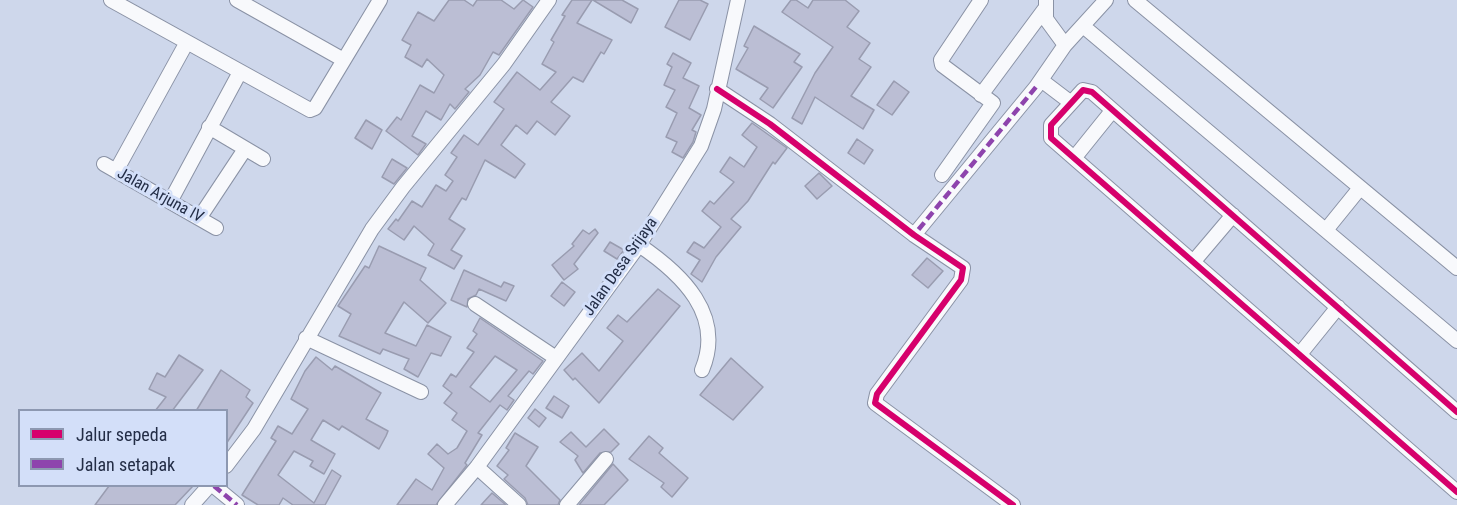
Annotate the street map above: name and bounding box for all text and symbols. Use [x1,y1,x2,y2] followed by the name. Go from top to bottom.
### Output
[114,164,206,228] street label: Jalan Arjuna IV
[580,214,662,320] street label: Jalan Desa Srijaya
[18,409,228,487] legend
[76,424,167,445] text: Jalur sepeda
[76,454,175,475] text: Jalan setapak

